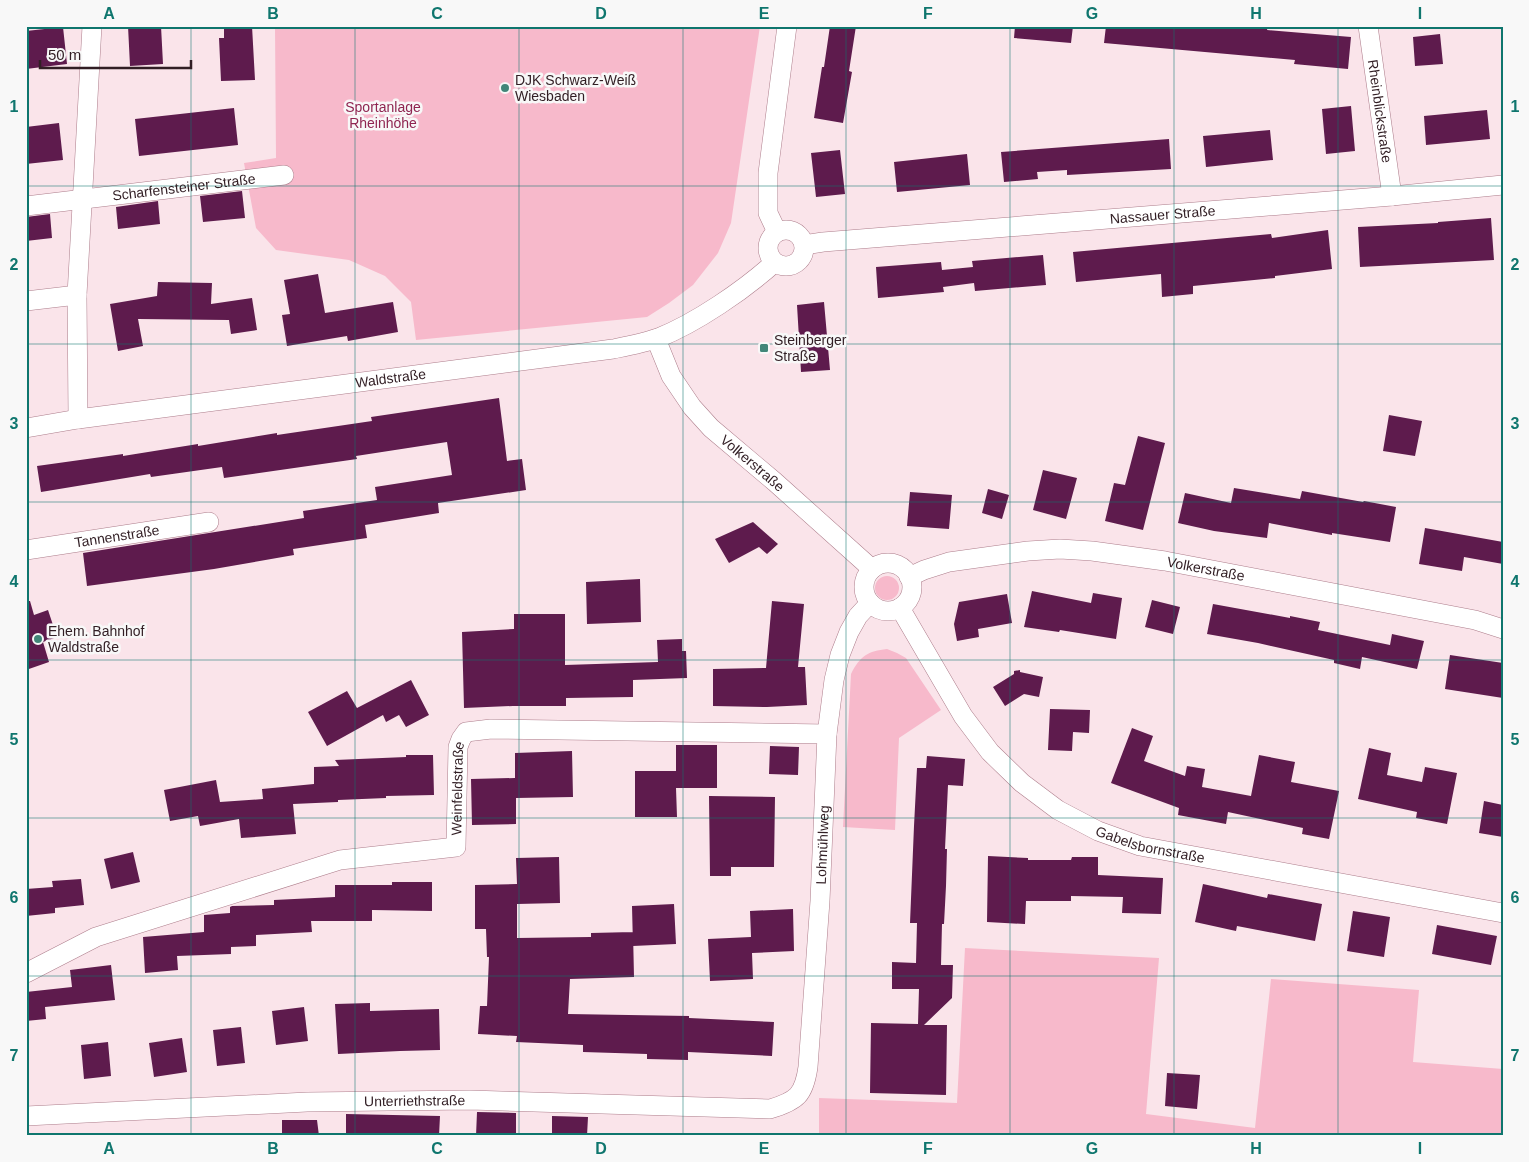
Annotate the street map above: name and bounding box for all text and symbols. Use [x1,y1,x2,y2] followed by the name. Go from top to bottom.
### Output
[103,5,115,22] text: A
[267,5,279,22] text: B
[431,5,443,22] text: C
[595,5,607,22] text: D
[759,5,770,22] text: E
[923,5,933,22] text: F
[1086,5,1098,22] text: G
[1250,5,1262,22] text: H
[1418,5,1422,22] text: I
[40,38,191,70] scale bar
[48,46,81,63] text: 50 m
[1365,58,1395,164] street label: Rheinblickstraße
[515,72,636,104] place label: DJK Schwarz-Weiß Wiesbaden
[499,82,511,94] marker: DJK Schwarz-Weiß Wiesbaden
[10,98,19,115] text: 1
[1511,98,1520,115] text: 1
[345,99,421,131] park label: Sportanlage Rheinhöhe
[111,170,257,204] street label: Scharfensteiner Straße
[1109,202,1216,227] street label: Nassauer Straße
[10,256,19,273] text: 2
[1511,256,1520,273] text: 2
[774,332,847,364] place label: Steinberger Straße
[758,342,770,354] marker: Steinberger Straße
[354,366,427,391] street label: Waldstraße
[10,415,19,432] text: 3
[1511,415,1520,432] text: 3
[717,432,788,495] street label: Volkerstraße
[73,522,161,550] street label: Tannenstraße
[1166,554,1246,584] street label: Volkerstraße
[10,573,19,590] text: 4
[1511,573,1520,590] text: 4
[48,623,145,655] place label: Ehem. Bahnhof Waldstraße
[32,633,44,645] marker: Ehem. Bahnhof Waldstraße
[10,731,19,748] text: 5
[1511,731,1520,748] text: 5
[448,739,468,835] street label: Weinfeldstraße
[813,805,832,885] street label: Lohmühlweg
[1094,823,1206,866] street label: Gabelsbornstraße
[10,889,19,906] text: 6
[1511,889,1520,906] text: 6
[10,1047,19,1064] text: 7
[1511,1047,1520,1064] text: 7
[364,1092,466,1109] street label: Unterriethstraße
[103,1140,115,1157] text: A
[267,1140,279,1157] text: B
[431,1140,443,1157] text: C
[595,1140,607,1157] text: D
[759,1140,770,1157] text: E
[923,1140,933,1157] text: F
[1086,1140,1098,1157] text: G
[1250,1140,1262,1157] text: H
[1418,1140,1422,1157] text: I

